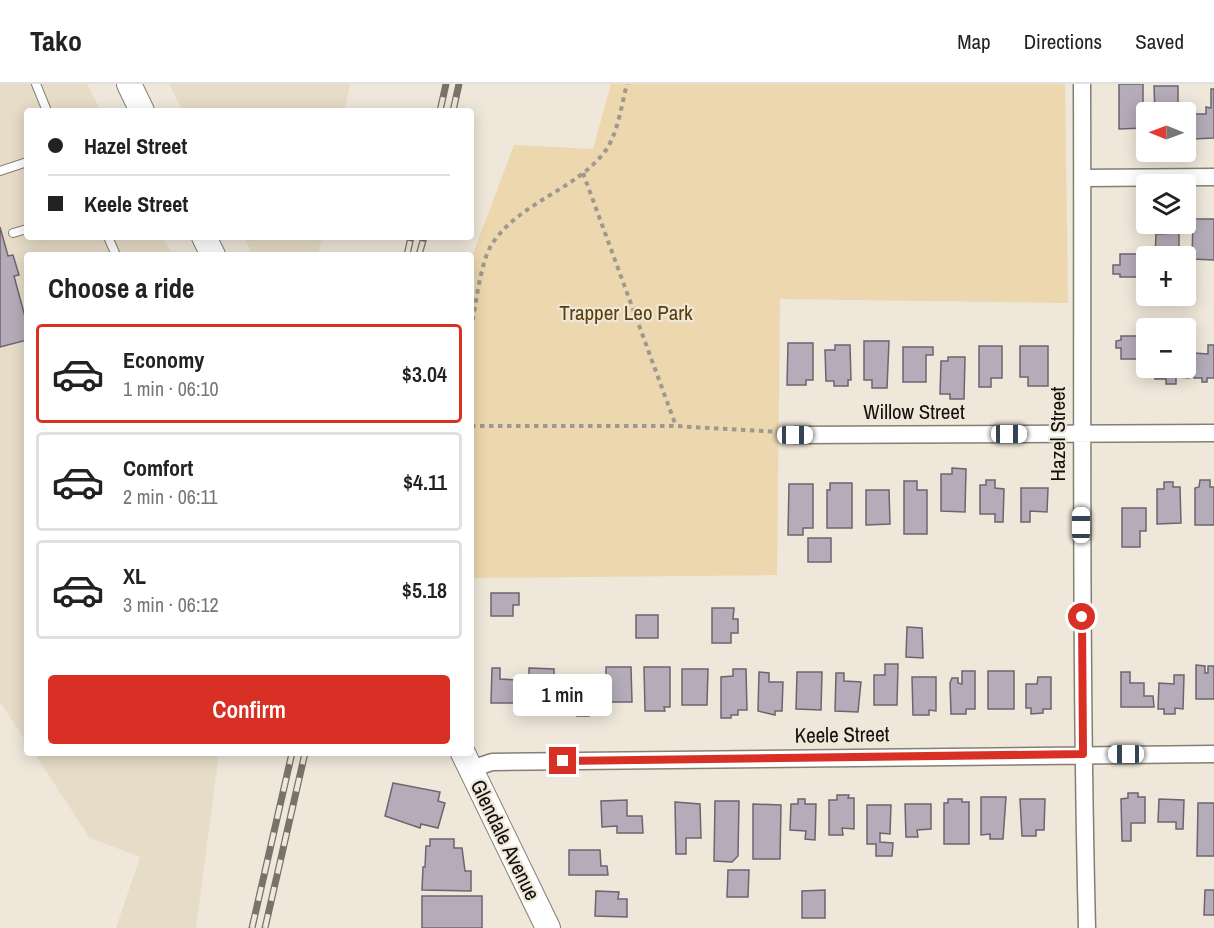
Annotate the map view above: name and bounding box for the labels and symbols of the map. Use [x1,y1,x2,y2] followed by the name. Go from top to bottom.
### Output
[1136,102,1196,162] north arrow
[559,298,693,327] park label: Trapper Leo Park
[1043,386,1072,481] street label: Hazel Street
[863,397,965,426] street label: Willow Street
[991,425,1027,443] car
[777,426,813,444] car
[1072,507,1090,543] car
[1068,603,1095,630] route start
[514,674,612,716] callout: 1 min
[794,719,890,750] street label: Keele Street
[1108,745,1144,763] car
[549,747,576,774] route end
[464,775,547,905] street label: Glendale Avenue

